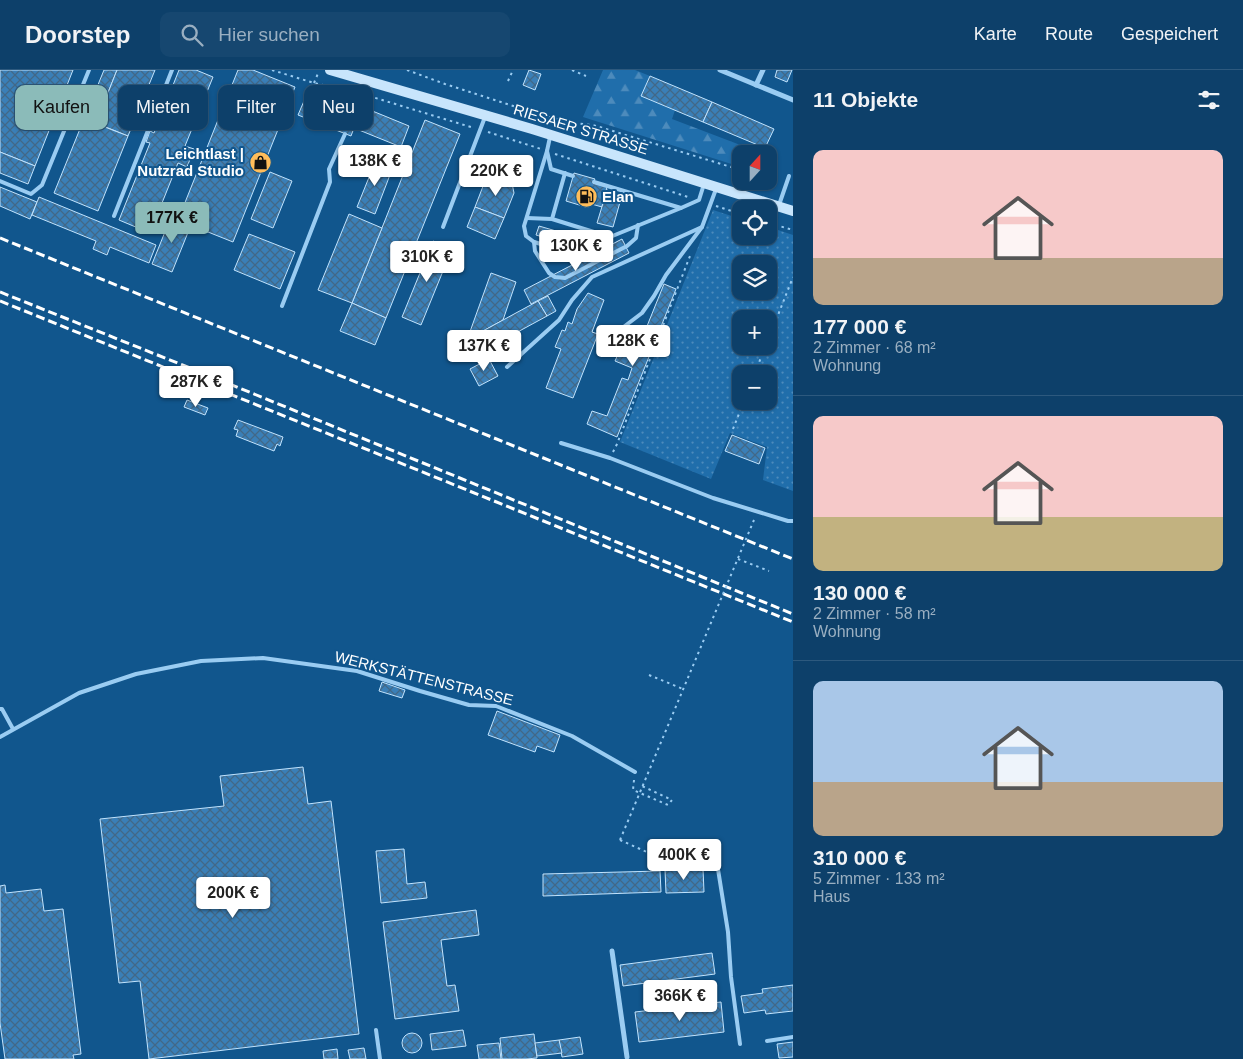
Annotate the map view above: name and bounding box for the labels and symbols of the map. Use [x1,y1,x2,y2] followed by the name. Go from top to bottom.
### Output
[512,100,650,158] street label: RIESAER STRASSE
[334,144,416,187] pin: 138K €
[137,145,244,179] place label: Leichtlast | Nutzrad Studio
[732,145,778,190] north arrow
[248,150,272,174] shop icon: Leichtlast | Nutzrad Studio
[455,154,537,197] pin: 220K €
[574,184,598,208] fuel station icon: Elan
[602,188,634,205] place label: Elan
[131,202,213,244] pin: 177K €
[535,230,617,272] pin: 130K €
[386,240,468,283] pin: 310K €
[592,324,674,367] pin: 128K €
[443,330,525,372] pin: 137K €
[155,366,237,408] pin: 287K €
[333,648,515,708] street label: WERKSTÄTTENSTRASSE
[643,838,725,881] pin: 400K €
[192,876,274,919] pin: 200K €
[639,980,721,1022] pin: 366K €

